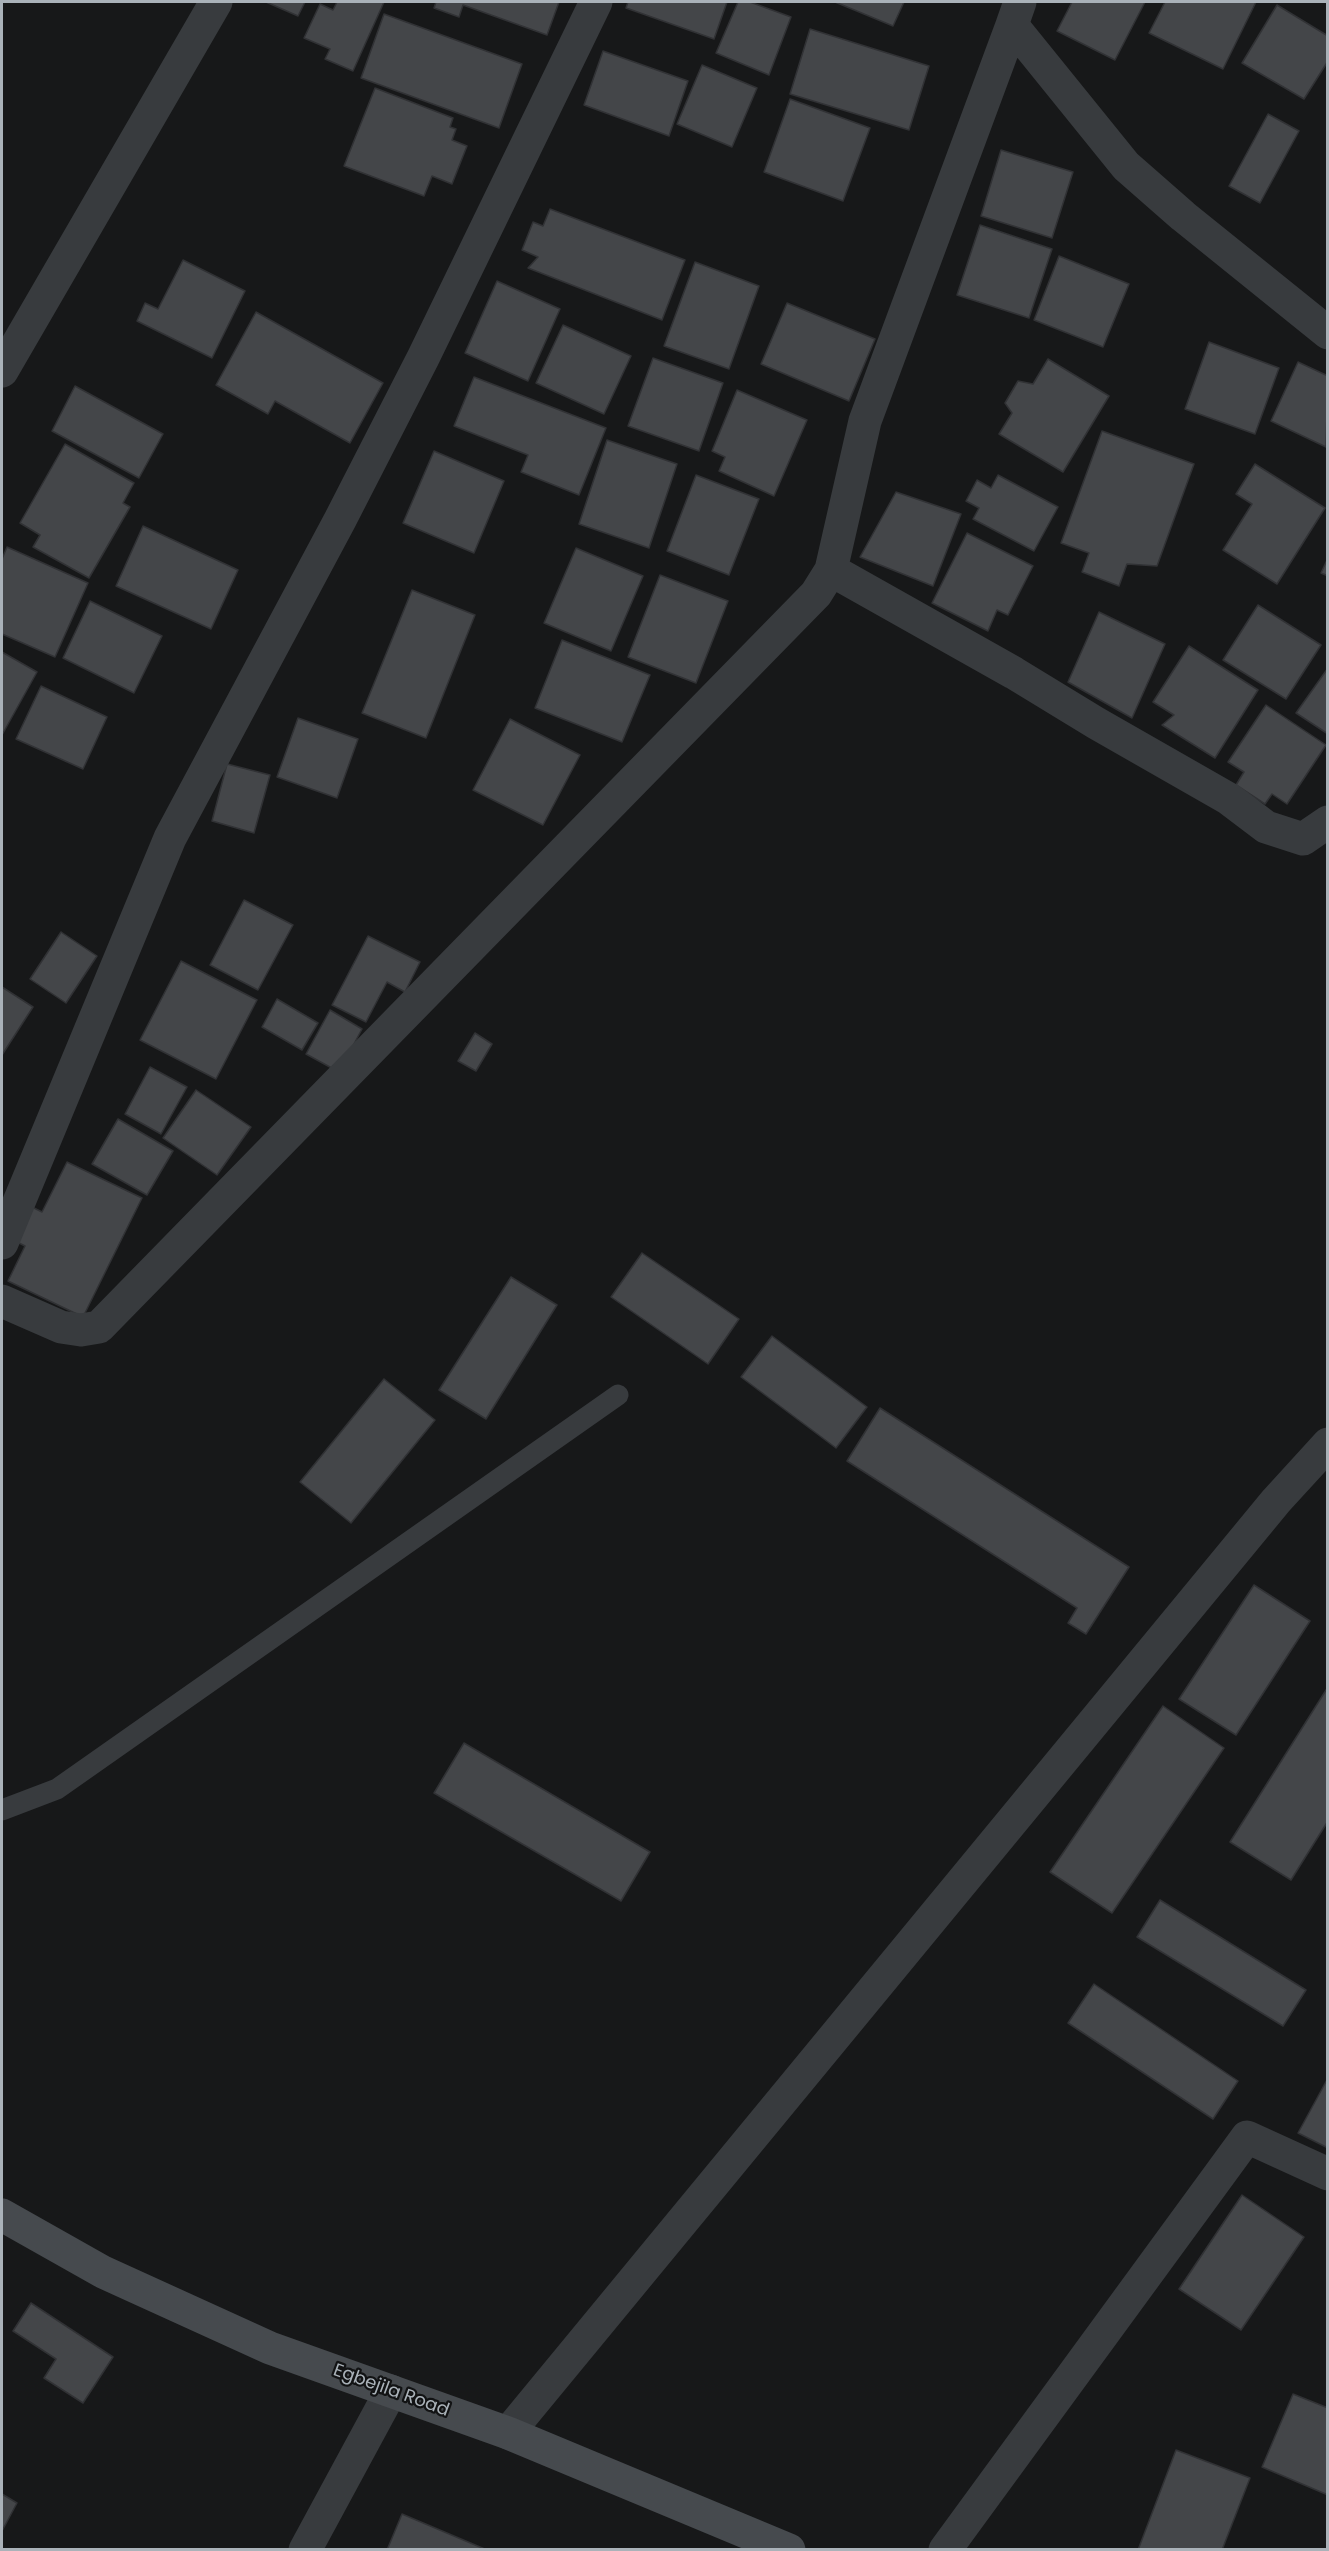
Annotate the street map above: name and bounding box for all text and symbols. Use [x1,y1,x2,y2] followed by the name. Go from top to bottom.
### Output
[330,2360,452,2422] street label: Egbejila Road

